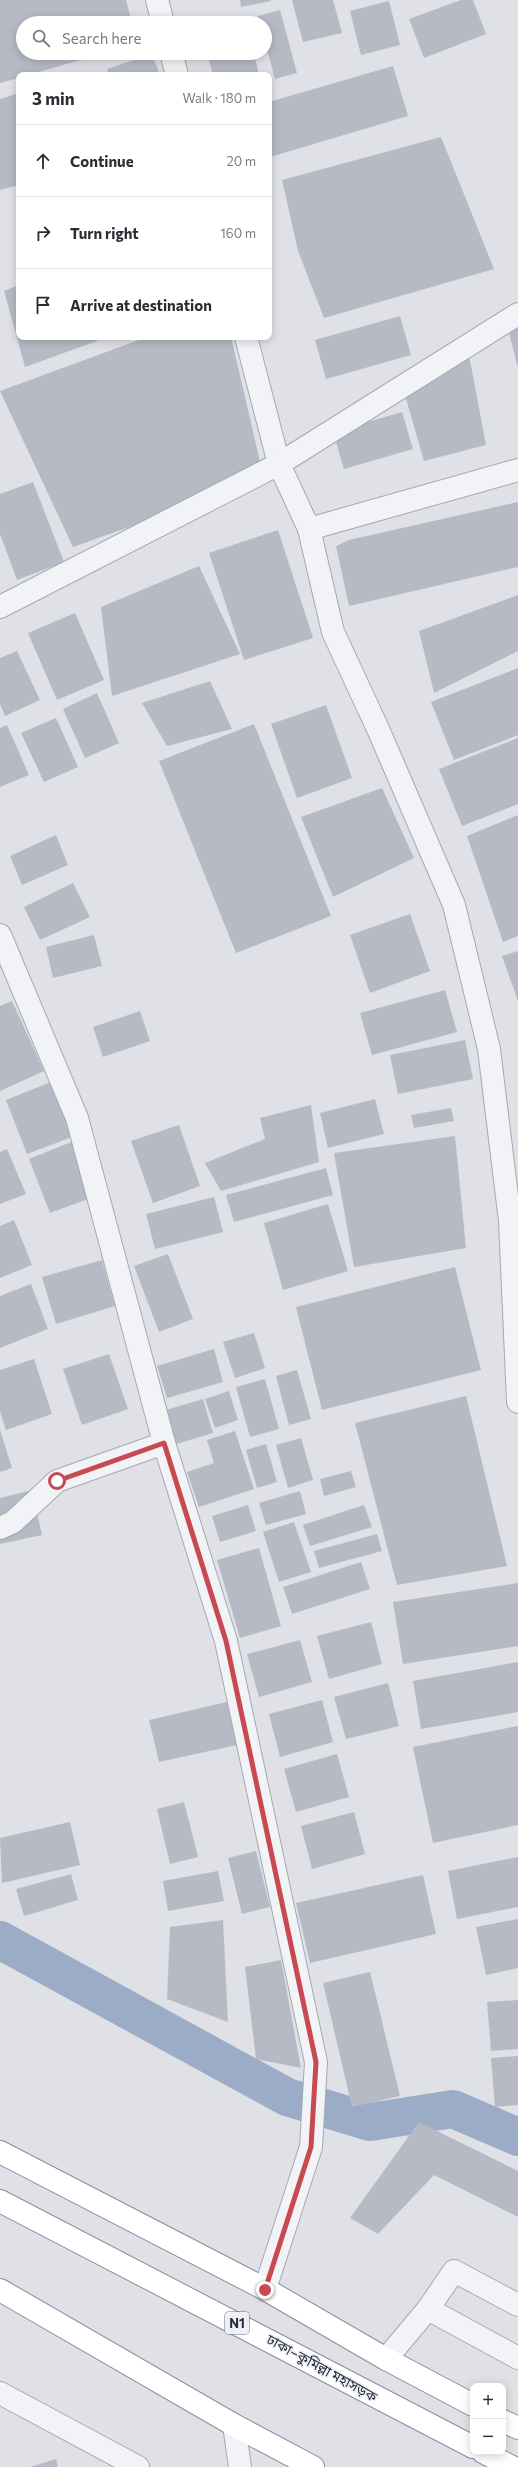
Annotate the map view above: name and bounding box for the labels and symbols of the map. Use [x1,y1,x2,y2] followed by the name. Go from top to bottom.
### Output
[48,1472,66,1490] route start
[256,2281,274,2299] route end
[225,2312,249,2334] road number: N1
[263,2330,381,2406] street label: ঢাকা–কুমিল্লা মহাসড়ক

